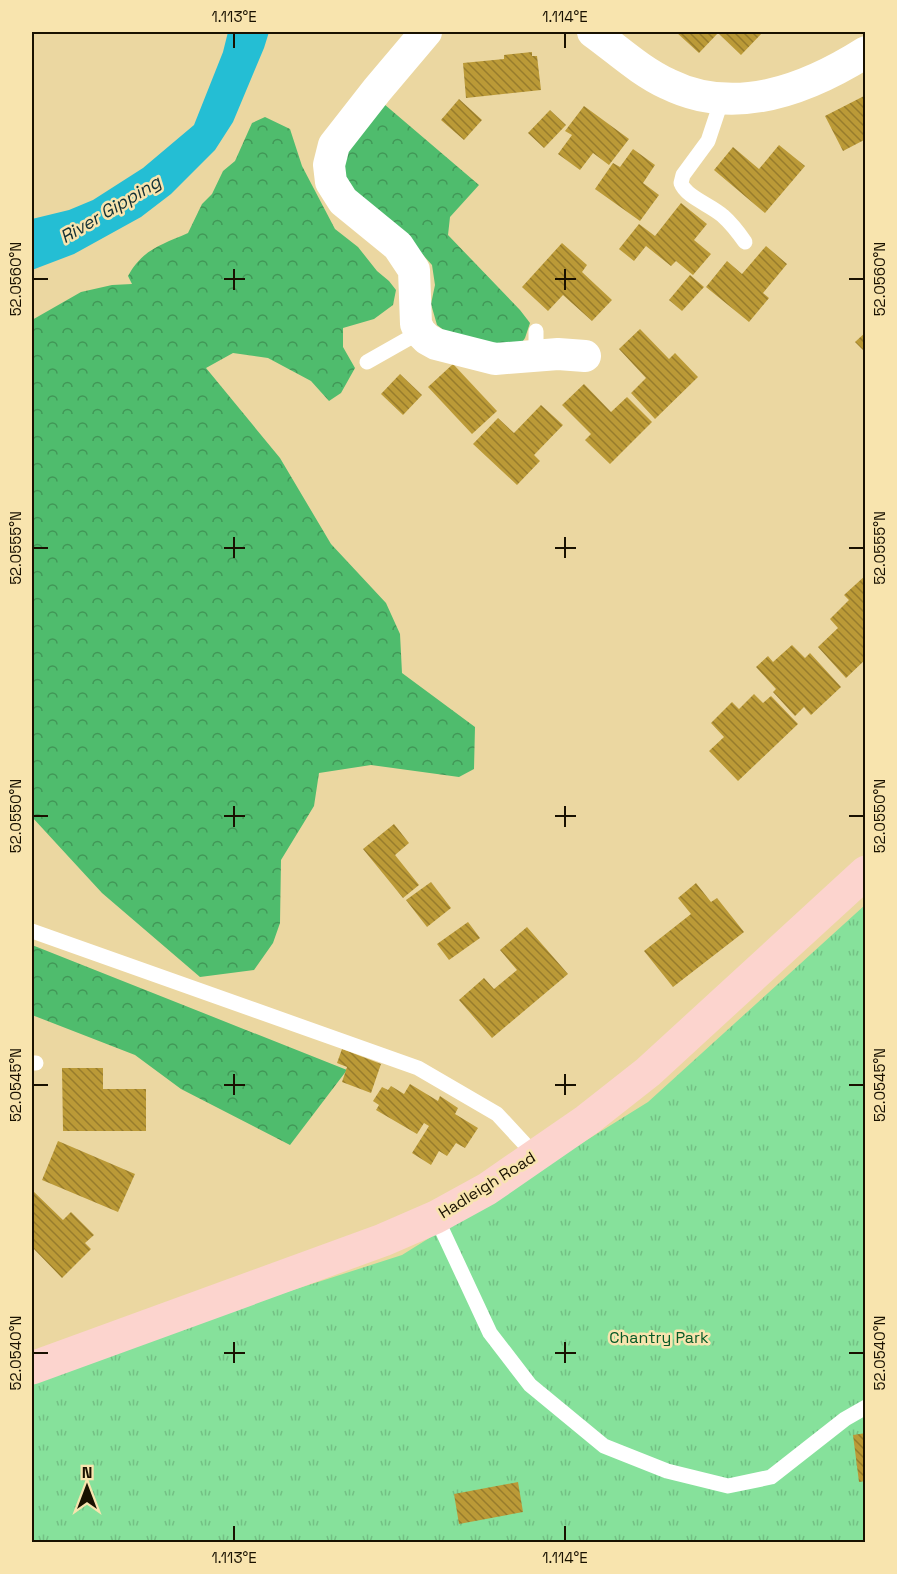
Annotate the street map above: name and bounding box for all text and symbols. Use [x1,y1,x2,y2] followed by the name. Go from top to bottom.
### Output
[211,7,257,26] text: 1.113°E
[542,7,588,26] text: 1.114°E
[55,169,166,248] water label: River Gipping
[6,242,25,316] text: 52.0560°N
[870,242,889,316] text: 52.0560°N
[6,511,25,585] text: 52.0555°N
[870,511,889,585] text: 52.0555°N
[6,779,25,853] text: 52.0550°N
[870,779,889,853] text: 52.0550°N
[6,1048,25,1122] text: 52.0545°N
[870,1048,889,1122] text: 52.0545°N
[435,1147,539,1223] street label: Hadleigh Road
[6,1316,25,1390] text: 52.0540°N
[870,1316,889,1390] text: 52.0540°N
[609,1327,709,1348] park label: Chantry Park
[57,1457,117,1517] north arrow
[82,1462,92,1483] text: N
[211,1548,257,1567] text: 1.113°E
[542,1548,588,1567] text: 1.114°E

